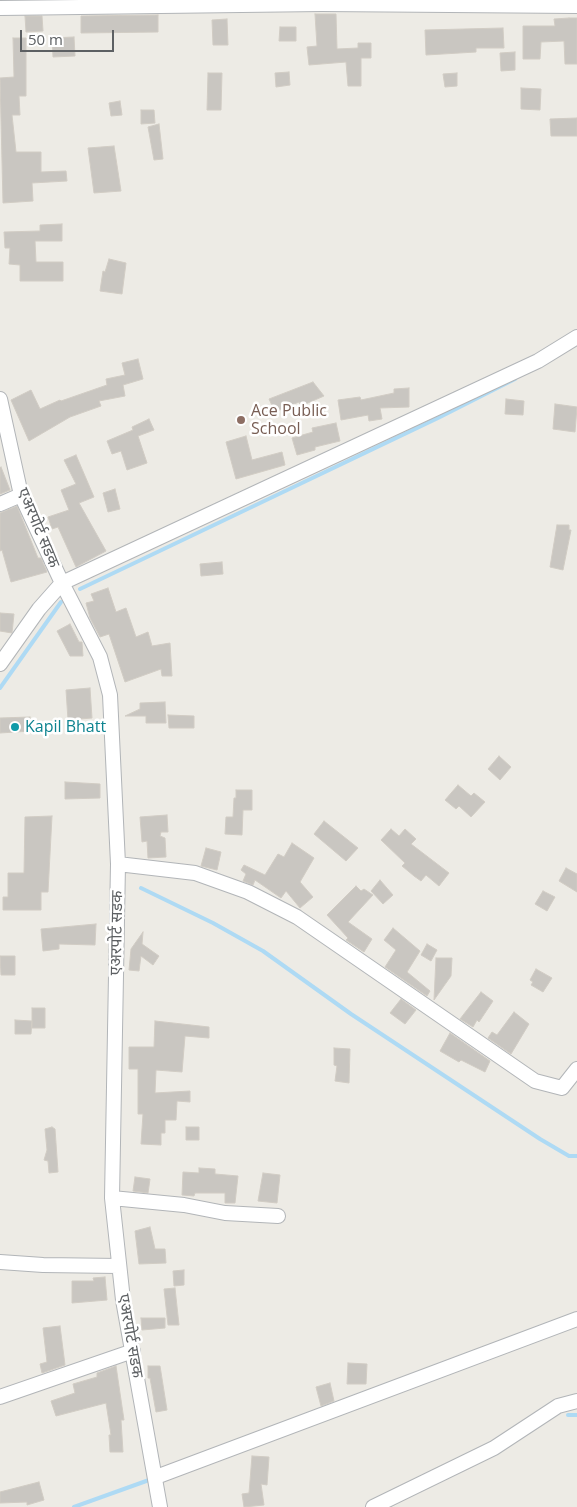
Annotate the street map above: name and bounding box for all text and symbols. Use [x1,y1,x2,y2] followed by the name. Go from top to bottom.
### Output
[22,20,116,52] scale bar
[28,29,63,49] text: 50 m
[251,401,327,439] place label: Ace Public School
[235,414,247,426] marker: Ace Public School
[13,485,63,571] street label: एअरपोर्ट सडक
[25,717,106,737] place label: Kapil Bhatt
[9,721,21,733] marker: Kapil Bhatt
[107,890,127,976] street label: एअरपोर्ट सडक
[113,1293,147,1379] street label: एअरपोर्ट सडक

